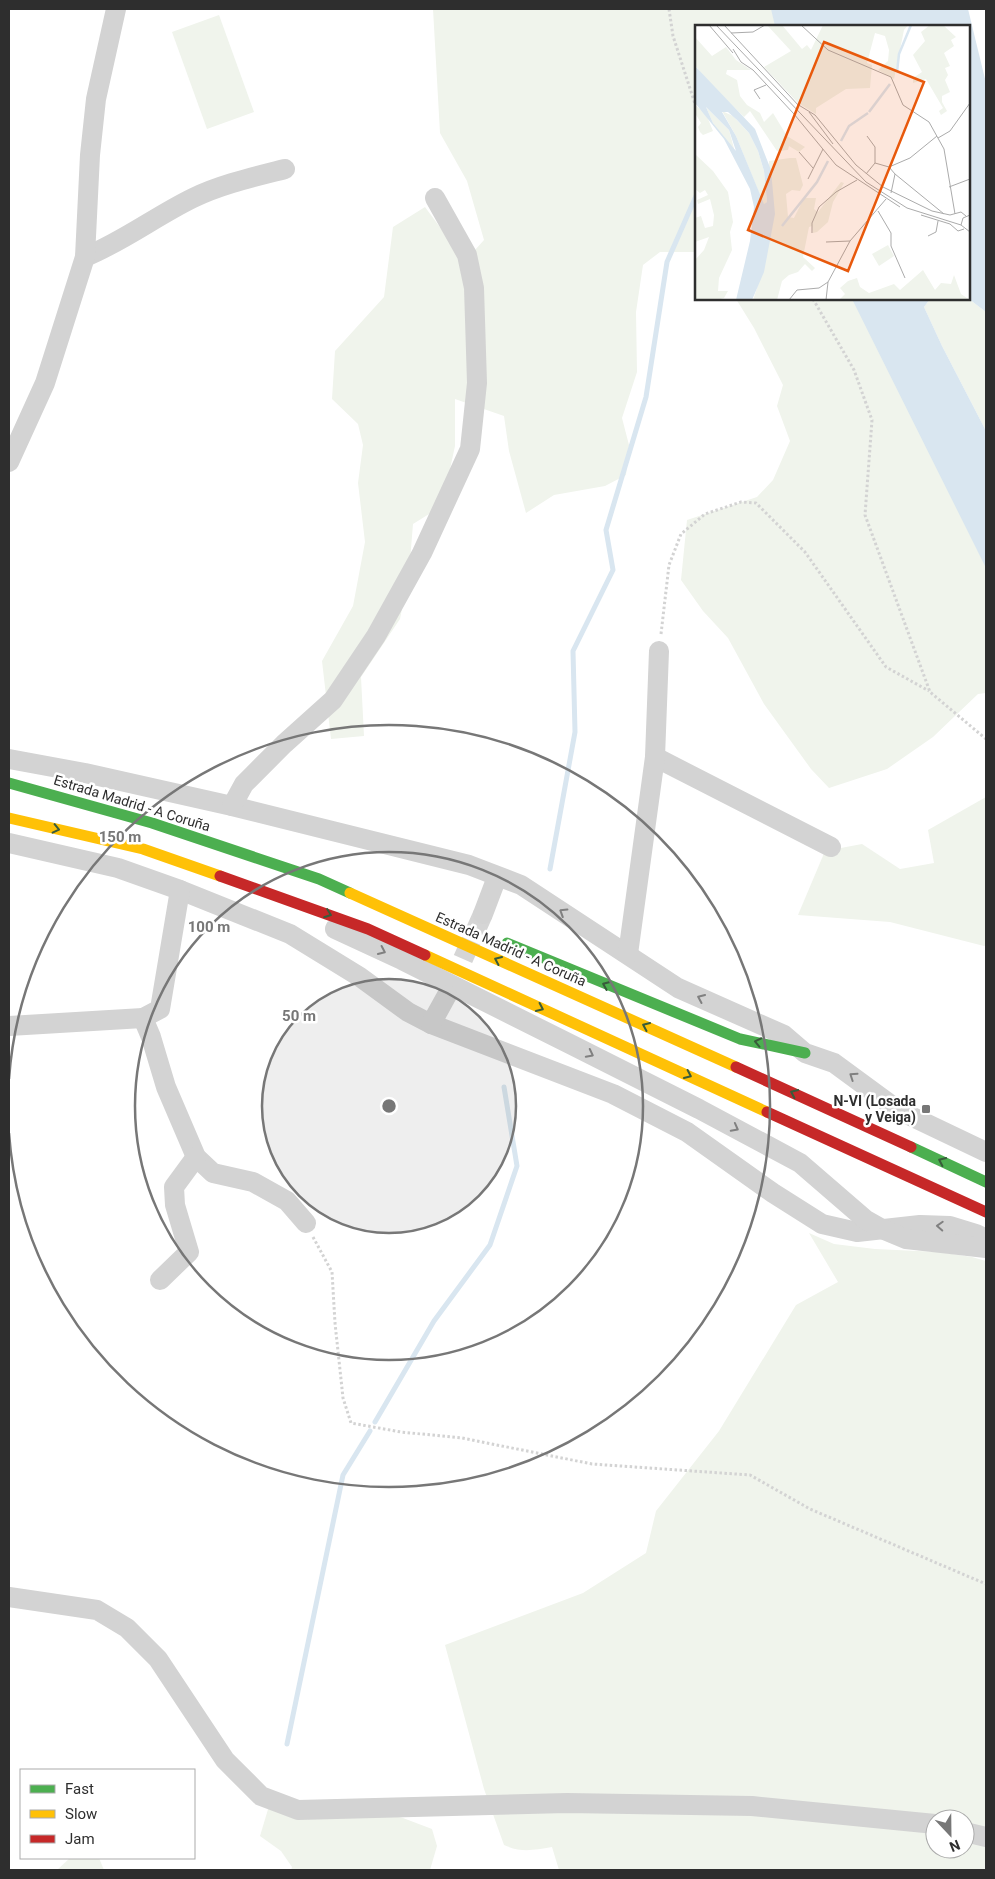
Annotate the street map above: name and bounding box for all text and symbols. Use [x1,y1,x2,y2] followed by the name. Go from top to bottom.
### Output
[695,25,970,300] inset map
[52,772,212,834] street label: Estrada Madrid - A Coruña
[52,823,61,834] one-way arrow
[99,828,141,846] text: 150 m
[323,908,331,918] one-way arrow
[560,908,569,918] one-way arrow
[433,909,589,989] street label: Estrada Madrid - A Coruña
[188,918,230,936] text: 100 m
[377,944,386,955] one-way arrow
[494,955,503,966] one-way arrow
[602,980,611,991] one-way arrow
[697,994,706,1004] one-way arrow
[535,1001,544,1012] one-way arrow
[282,1007,316,1025] text: 50 m
[642,1022,651,1033] one-way arrow
[753,1038,762,1048] one-way arrow
[585,1048,594,1058] one-way arrow
[683,1069,692,1079] one-way arrow
[850,1073,859,1082] one-way arrow
[790,1089,799,1099] one-way arrow
[833,1093,917,1126] place label: N-VI (Losada y Veiga)
[380,1097,398,1115] centre of rings
[920,1103,932,1115] marker: N-VI (Losada y Veiga)
[730,1122,739,1132] one-way arrow
[938,1157,947,1168] one-way arrow
[936,1220,944,1231] one-way arrow
[20,1769,195,1859] legend
[65,1780,94,1798] text: Fast
[65,1805,97,1823] text: Slow
[925,1809,975,1859] north arrow
[65,1830,95,1848] text: Jam
[947,1837,962,1855] text: N

